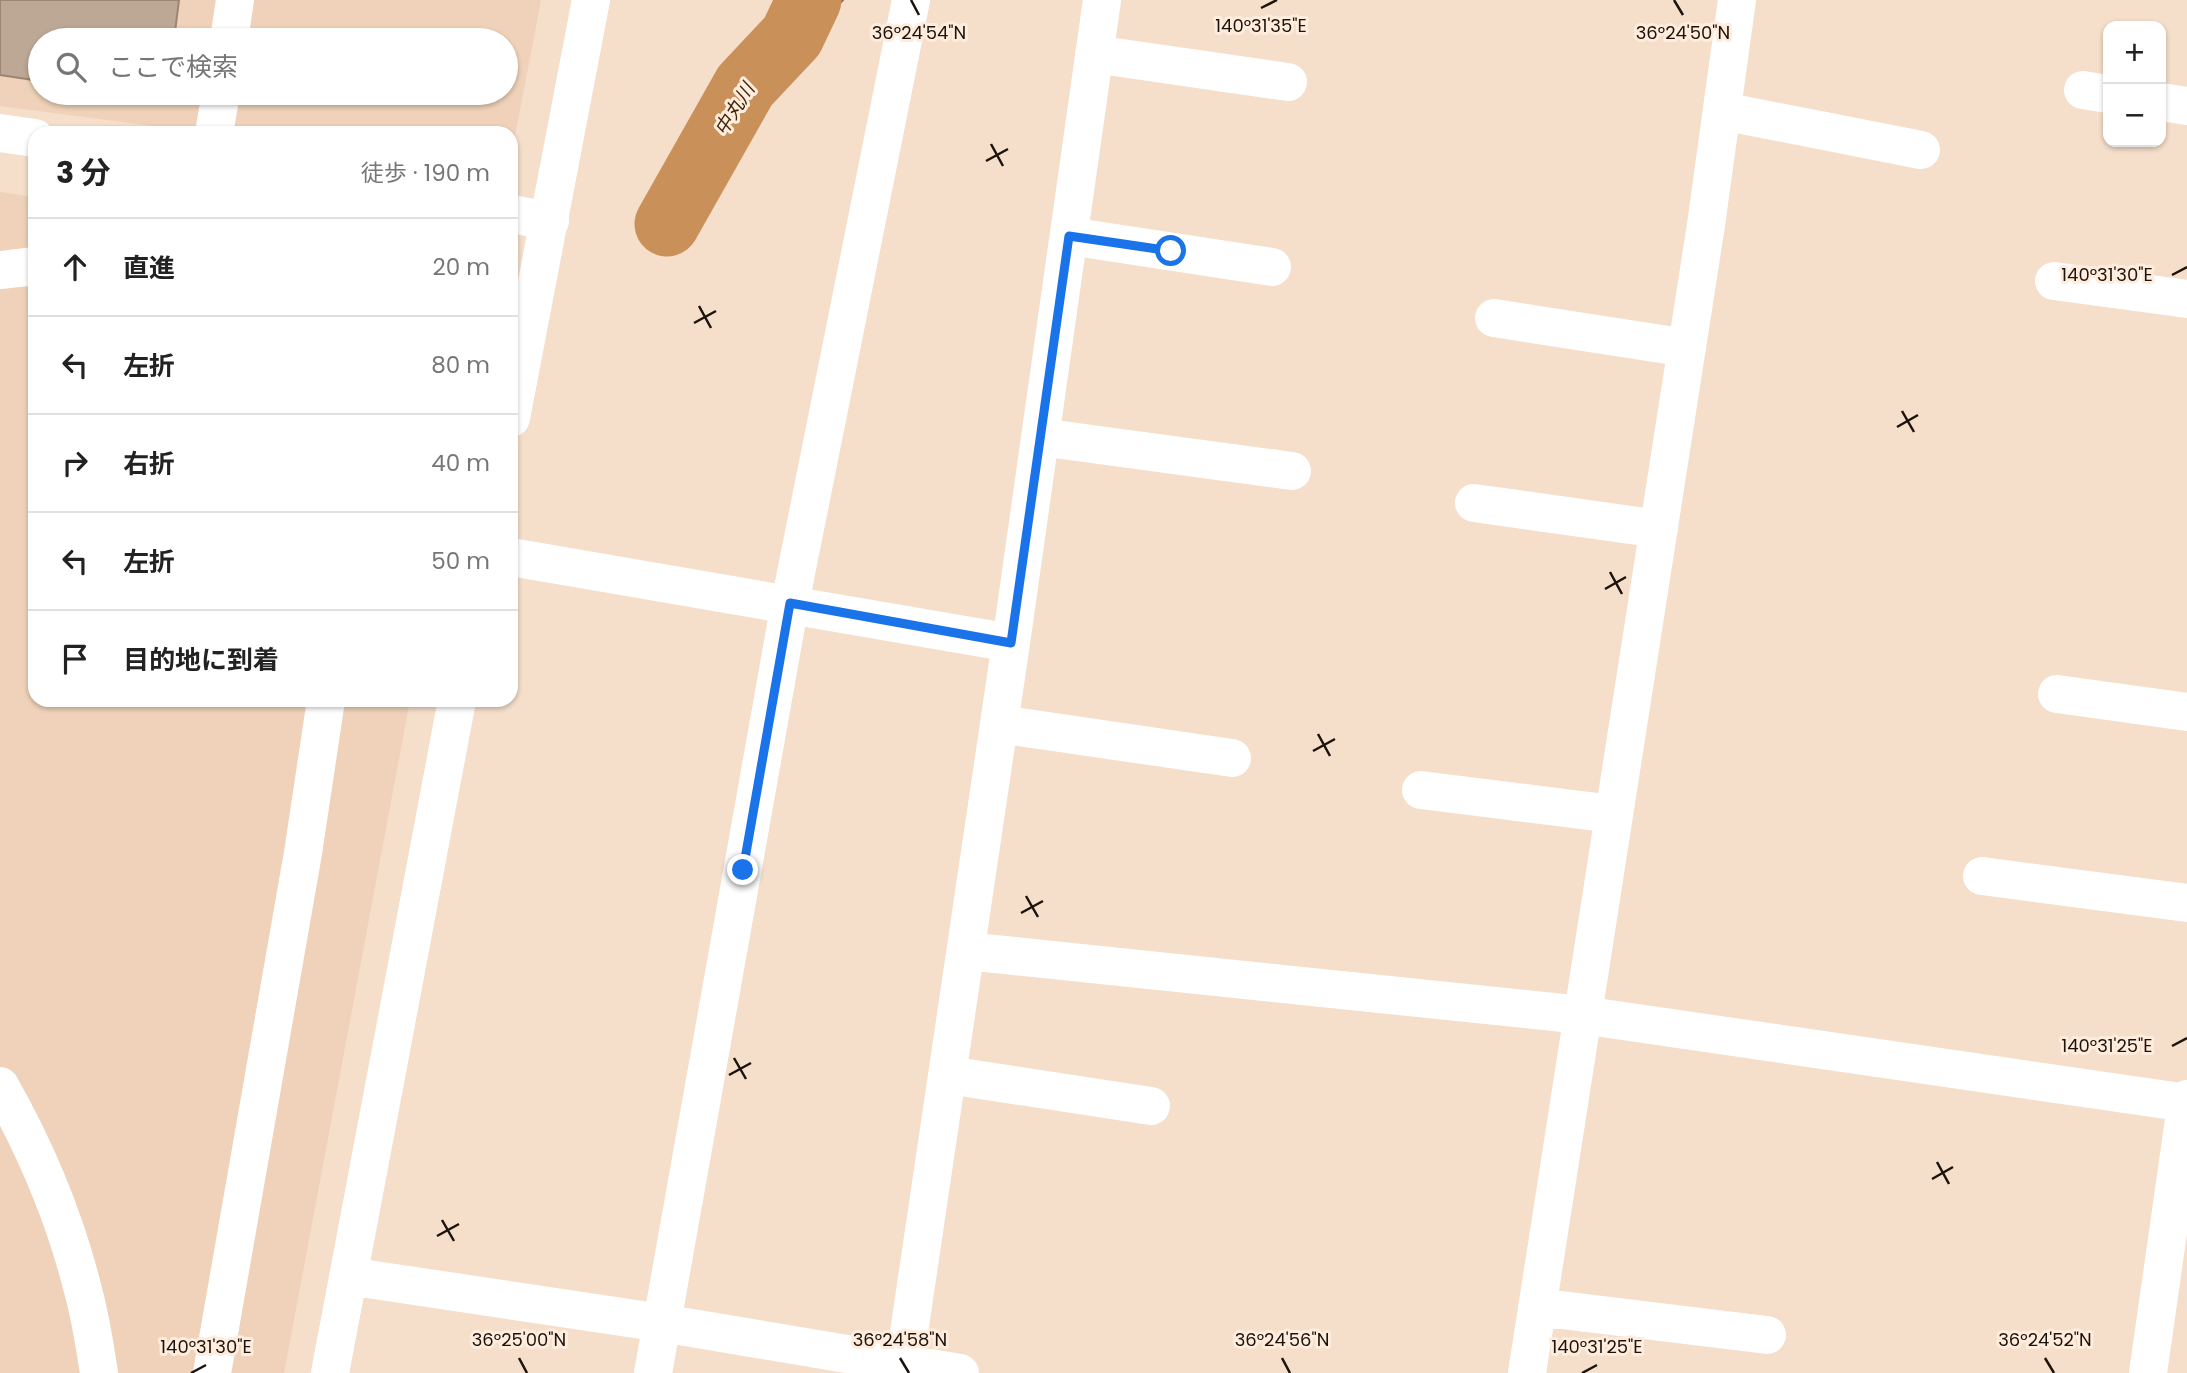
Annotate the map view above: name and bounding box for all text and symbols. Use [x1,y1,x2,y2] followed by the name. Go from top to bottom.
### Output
[1215,13,1307,38] text: 140°31'35"E
[872,20,966,45] text: 36°24'54"N
[1636,20,1730,45] text: 36°24'50"N
[2103,21,2166,147] map controls
[2103,21,2166,84] button: +
[28,28,518,105] search box
[52,48,90,86] icon: search
[108,49,238,85] text: ここで検索
[708,76,762,141] water label: 中丸川
[2103,84,2166,147] button: −
[56,151,111,194] text: 3 分
[361,157,490,189] text: 徒歩 · 190 m
[1155,235,1186,266] route start
[56,248,94,286] icon: ahead
[123,250,175,286] text: 直進
[432,251,490,283] text: 20 m
[2061,262,2153,287] text: 140°31'30"E
[56,346,94,384] icon: left
[123,348,175,384] text: 左折
[431,349,490,381] text: 80 m
[56,444,94,482] icon: right
[123,446,175,482] text: 右折
[431,447,490,479] text: 40 m
[56,542,94,580] icon: left
[123,544,175,580] text: 左折
[431,545,490,577] text: 50 m
[56,640,94,678] icon: arrive
[123,642,279,678] text: 目的地に到着
[727,854,758,885] route end
[2061,1033,2153,1058] text: 140°31'25"E
[472,1327,566,1352] text: 36°25'00"N
[853,1327,947,1352] text: 36°24'58"N
[1235,1327,1329,1352] text: 36°24'56"N
[1998,1327,2092,1352] text: 36°24'52"N
[160,1334,252,1359] text: 140°31'30"E
[1551,1334,1643,1359] text: 140°31'25"E

